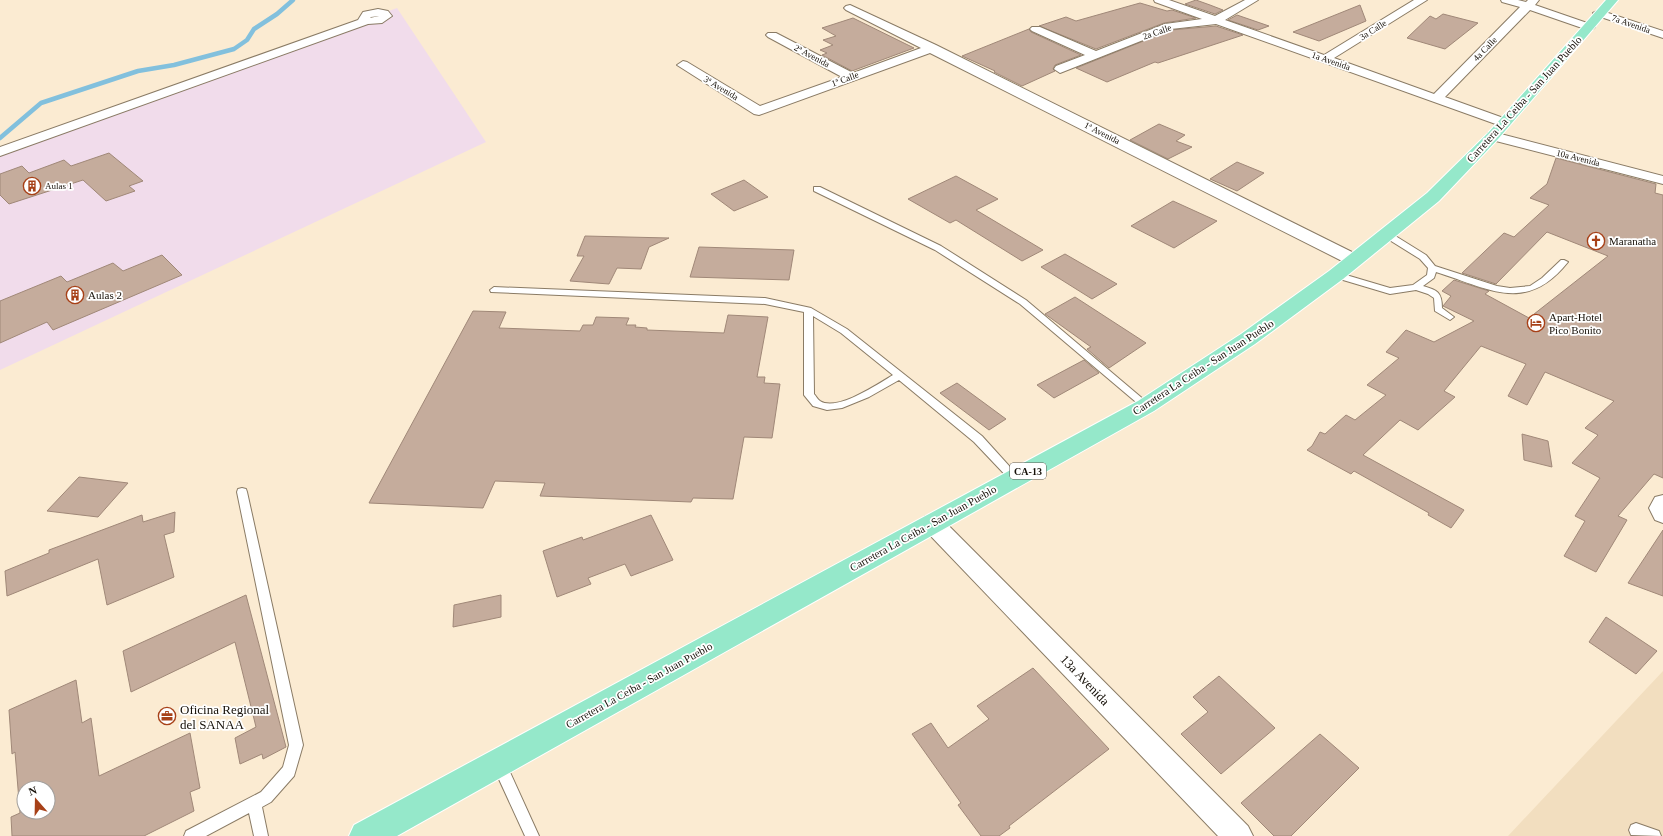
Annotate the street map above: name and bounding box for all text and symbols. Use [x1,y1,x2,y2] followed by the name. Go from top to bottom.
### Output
[1610,13,1652,35] street label: 7a Avenida
[1358,18,1388,42] street label: 3a Calle
[1141,22,1173,42] street label: 2a Calle
[1464,33,1584,165] street label: Carretera La Ceiba - San Juan Pueblo
[1471,35,1499,63] street label: 4a Calle
[793,43,831,69] street label: 2ª Avenida
[1310,50,1352,72] street label: 1a Avenida
[830,69,860,89] street label: 1ª Calle
[702,74,740,102] street label: 3ª Avenida
[1083,120,1121,146] street label: 1ª Avenida
[1555,148,1601,168] street label: 10a Avenida
[22,176,42,196] building icon: Aulas 1
[45,181,73,191] place label: Aulas 1
[1586,231,1606,251] church icon: Maranatha
[1609,235,1656,247] place label: Maranatha
[65,285,85,305] building icon: Aulas 2
[88,289,122,301] place label: Aulas 2
[1549,311,1602,336] place label: Apart-Hotel Pico Bonito
[1526,313,1546,333] hotel icon: Apart-Hotel Pico Bonito
[1130,317,1276,417] street label: Carretera La Ceiba - San Juan Pueblo
[1010,463,1046,479] road number: CA-13
[848,482,999,573] street label: Carretera La Ceiba - San Juan Pueblo
[564,639,715,730] street label: Carretera La Ceiba - San Juan Pueblo
[1057,652,1113,709] street label: 13a Avenida
[180,702,270,732] place label: Oficina Regional del SANAA
[157,706,177,726] office icon: Oficina Regional del SANAA
[16,780,56,820] north arrow
[27,784,38,798] text: N

